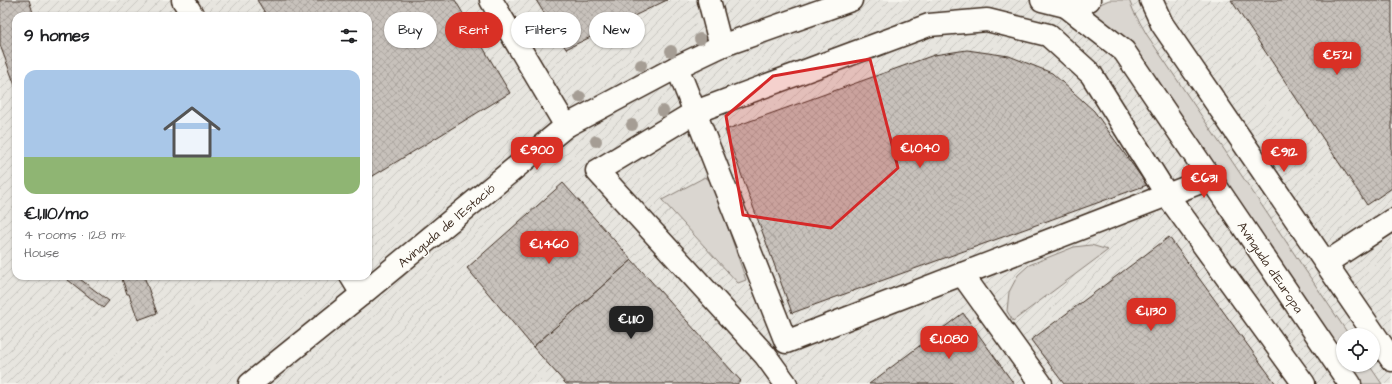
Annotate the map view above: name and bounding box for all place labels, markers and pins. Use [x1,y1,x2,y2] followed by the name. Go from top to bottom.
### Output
[1313,42,1361,76] pin: €521
[887,135,953,169] pin: €1,040
[513,137,561,171] pin: €900
[1260,139,1308,173] pin: €912
[1180,165,1228,199] pin: €631
[516,231,582,265] pin: €1,460
[1118,298,1184,332] pin: €1,130
[598,306,664,340] pin: €1,110
[916,326,982,360] pin: €1,080

